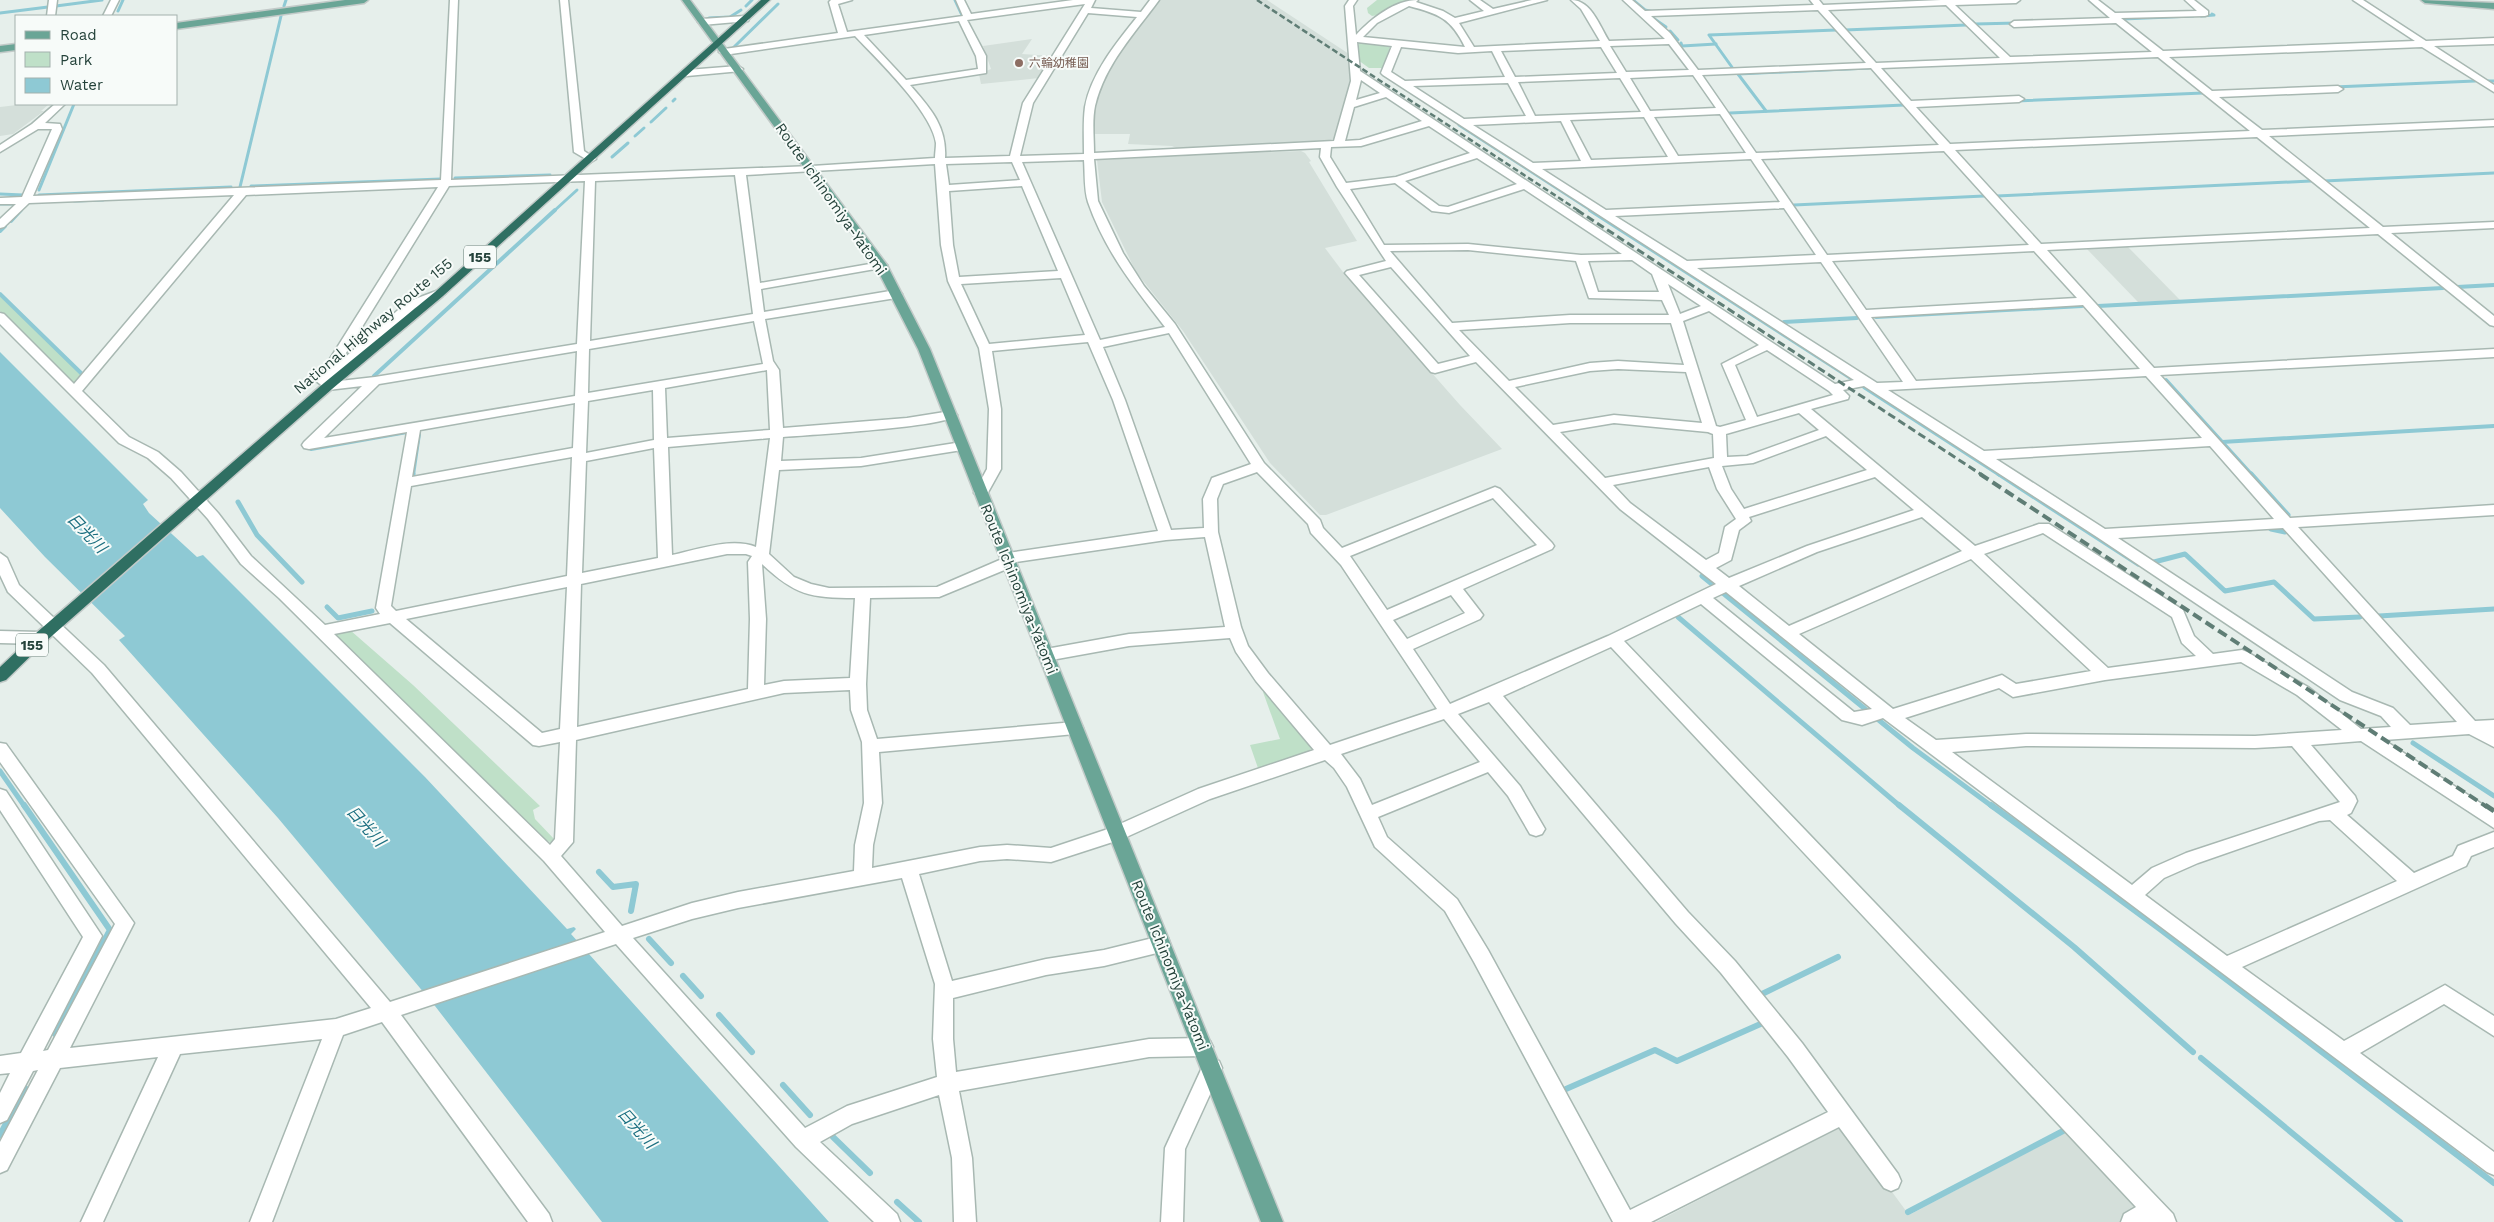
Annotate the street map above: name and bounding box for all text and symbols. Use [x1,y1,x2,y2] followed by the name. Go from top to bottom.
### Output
[15,15,178,105] legend
[60,26,97,44] text: Road
[60,51,93,69] text: Park
[1029,56,1089,70] place label: 六輪幼稚園
[1013,57,1025,69] marker: 六輪幼稚園
[60,76,103,94] text: Water
[771,119,891,279] street label: Route Ichinomiya-Yatomi
[464,246,496,268] road number: 155
[290,254,456,398] street label: National Highway Route 155
[977,501,1061,677] street label: Route Ichinomiya-Yatomi
[63,509,112,558] water label: 日光川
[16,634,48,656] road number: 155
[343,802,390,852] water label: 日光川
[1128,877,1212,1053] street label: Route Ichinomiya-Yatomi
[614,1104,661,1154] water label: 日光川

